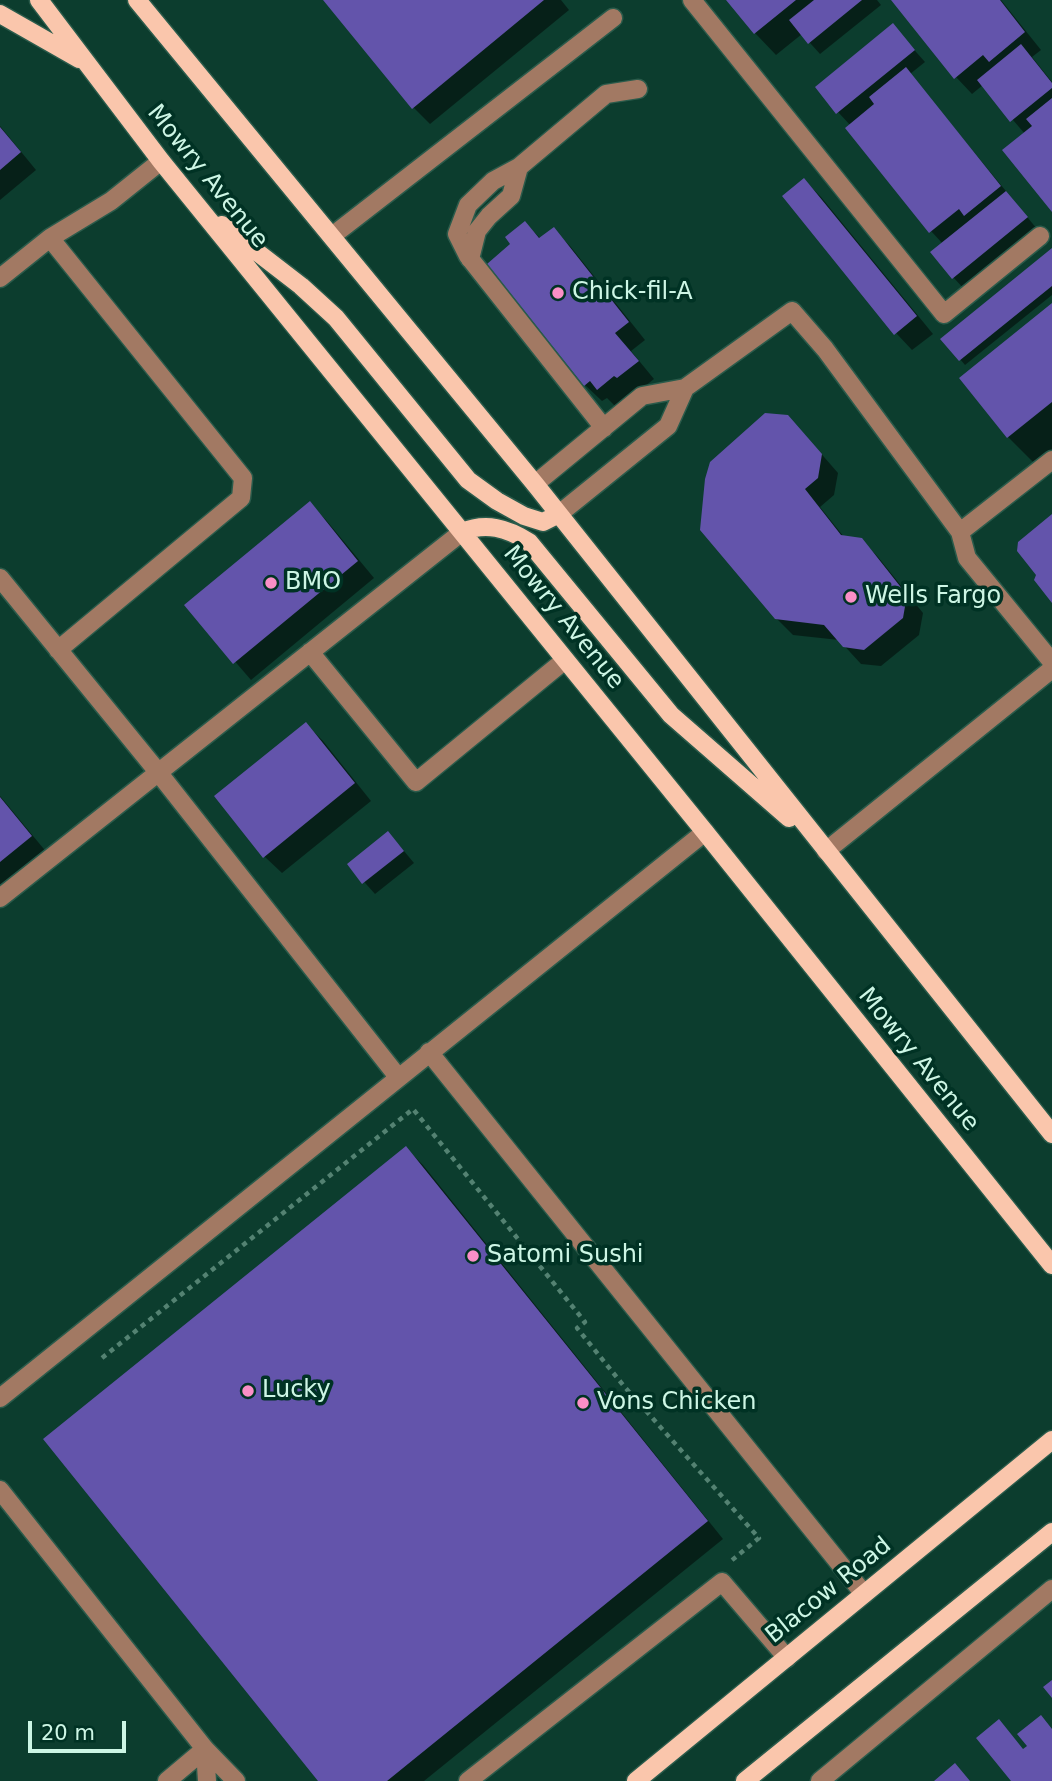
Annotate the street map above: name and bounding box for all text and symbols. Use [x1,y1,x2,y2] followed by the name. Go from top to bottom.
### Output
[140,100,274,254] street label: Mowry Avenue
[572,279,693,307] place label: Chick-fil-A
[550,285,566,301] marker: Chick-fil-A
[496,541,630,695] street label: Mowry Avenue
[285,569,341,597] place label: BMO
[263,575,279,591] marker: BMO
[865,583,1001,611] place label: Wells Fargo
[843,589,859,605] marker: Wells Fargo
[851,983,985,1137] street label: Mowry Avenue
[487,1242,644,1270] place label: Satomi Sushi
[465,1248,481,1264] marker: Satomi Sushi
[262,1377,331,1405] place label: Lucky
[240,1383,256,1399] marker: Lucky
[597,1389,756,1417] place label: Vons Chicken
[575,1395,591,1411] marker: Vons Chicken
[760,1532,898,1650] street label: Blacow Road
[32,1708,130,1752] scale bar
[41,1721,95,1745] text: 20 m

